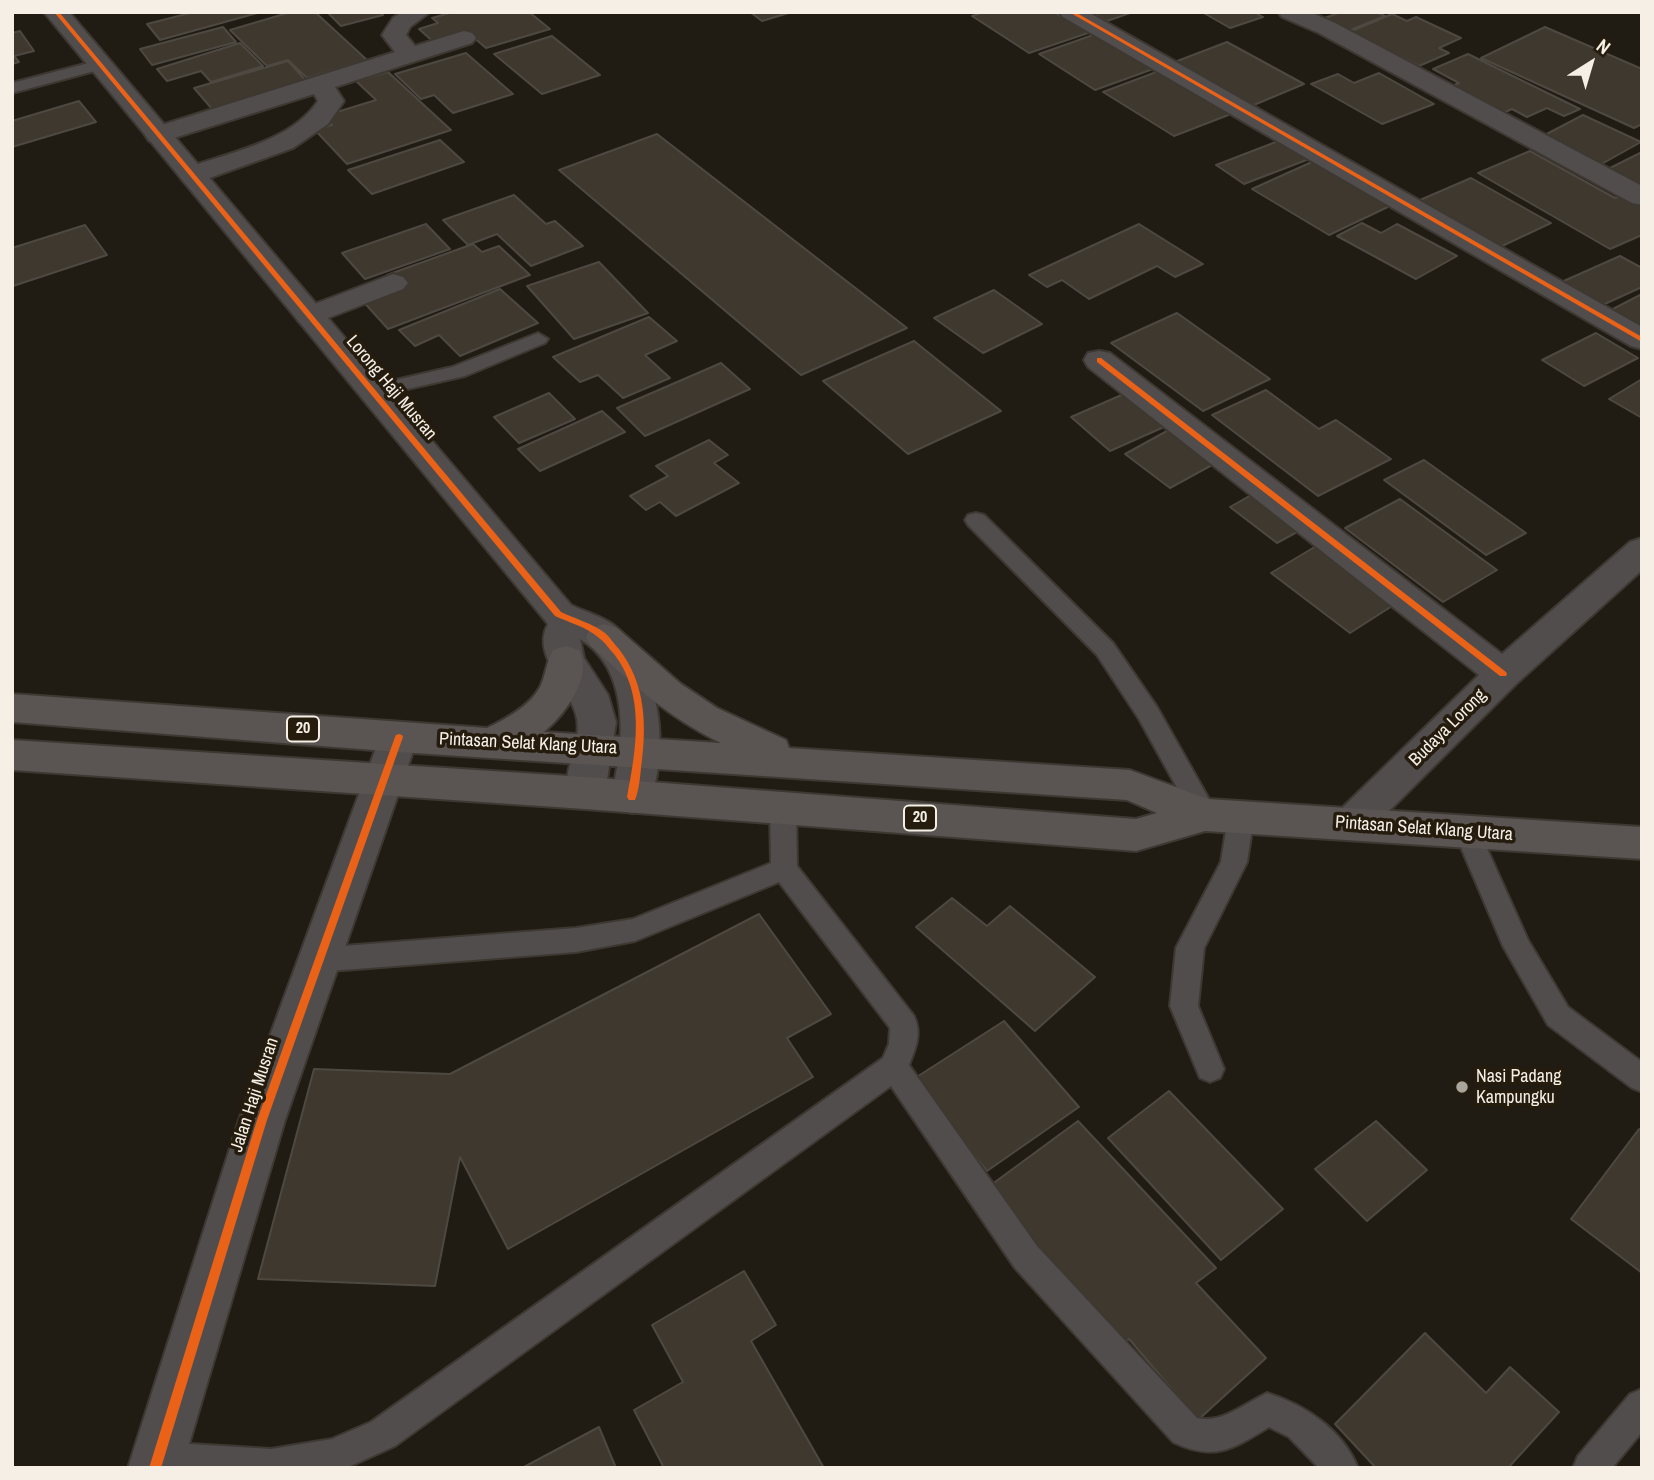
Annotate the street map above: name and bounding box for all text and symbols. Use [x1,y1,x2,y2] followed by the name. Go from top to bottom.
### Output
[1556,28,1626,98] north arrow
[1591,32,1616,60] text: N
[341,331,441,445] street label: Lorong Haji Musran
[1405,685,1491,771] street label: Budaya Lorong
[287,716,319,742] road number: 20
[439,729,617,759] street label: Pintasan Selat Klang Utara
[904,806,936,831] road number: 20
[1334,812,1514,846] street label: Pintasan Selat Klang Utara
[226,1035,284,1155] street label: Jalan Haji Musran
[1476,1066,1561,1108] place label: Nasi Padang Kampungku
[1454,1079,1470,1095] marker: Nasi Padang Kampungku

